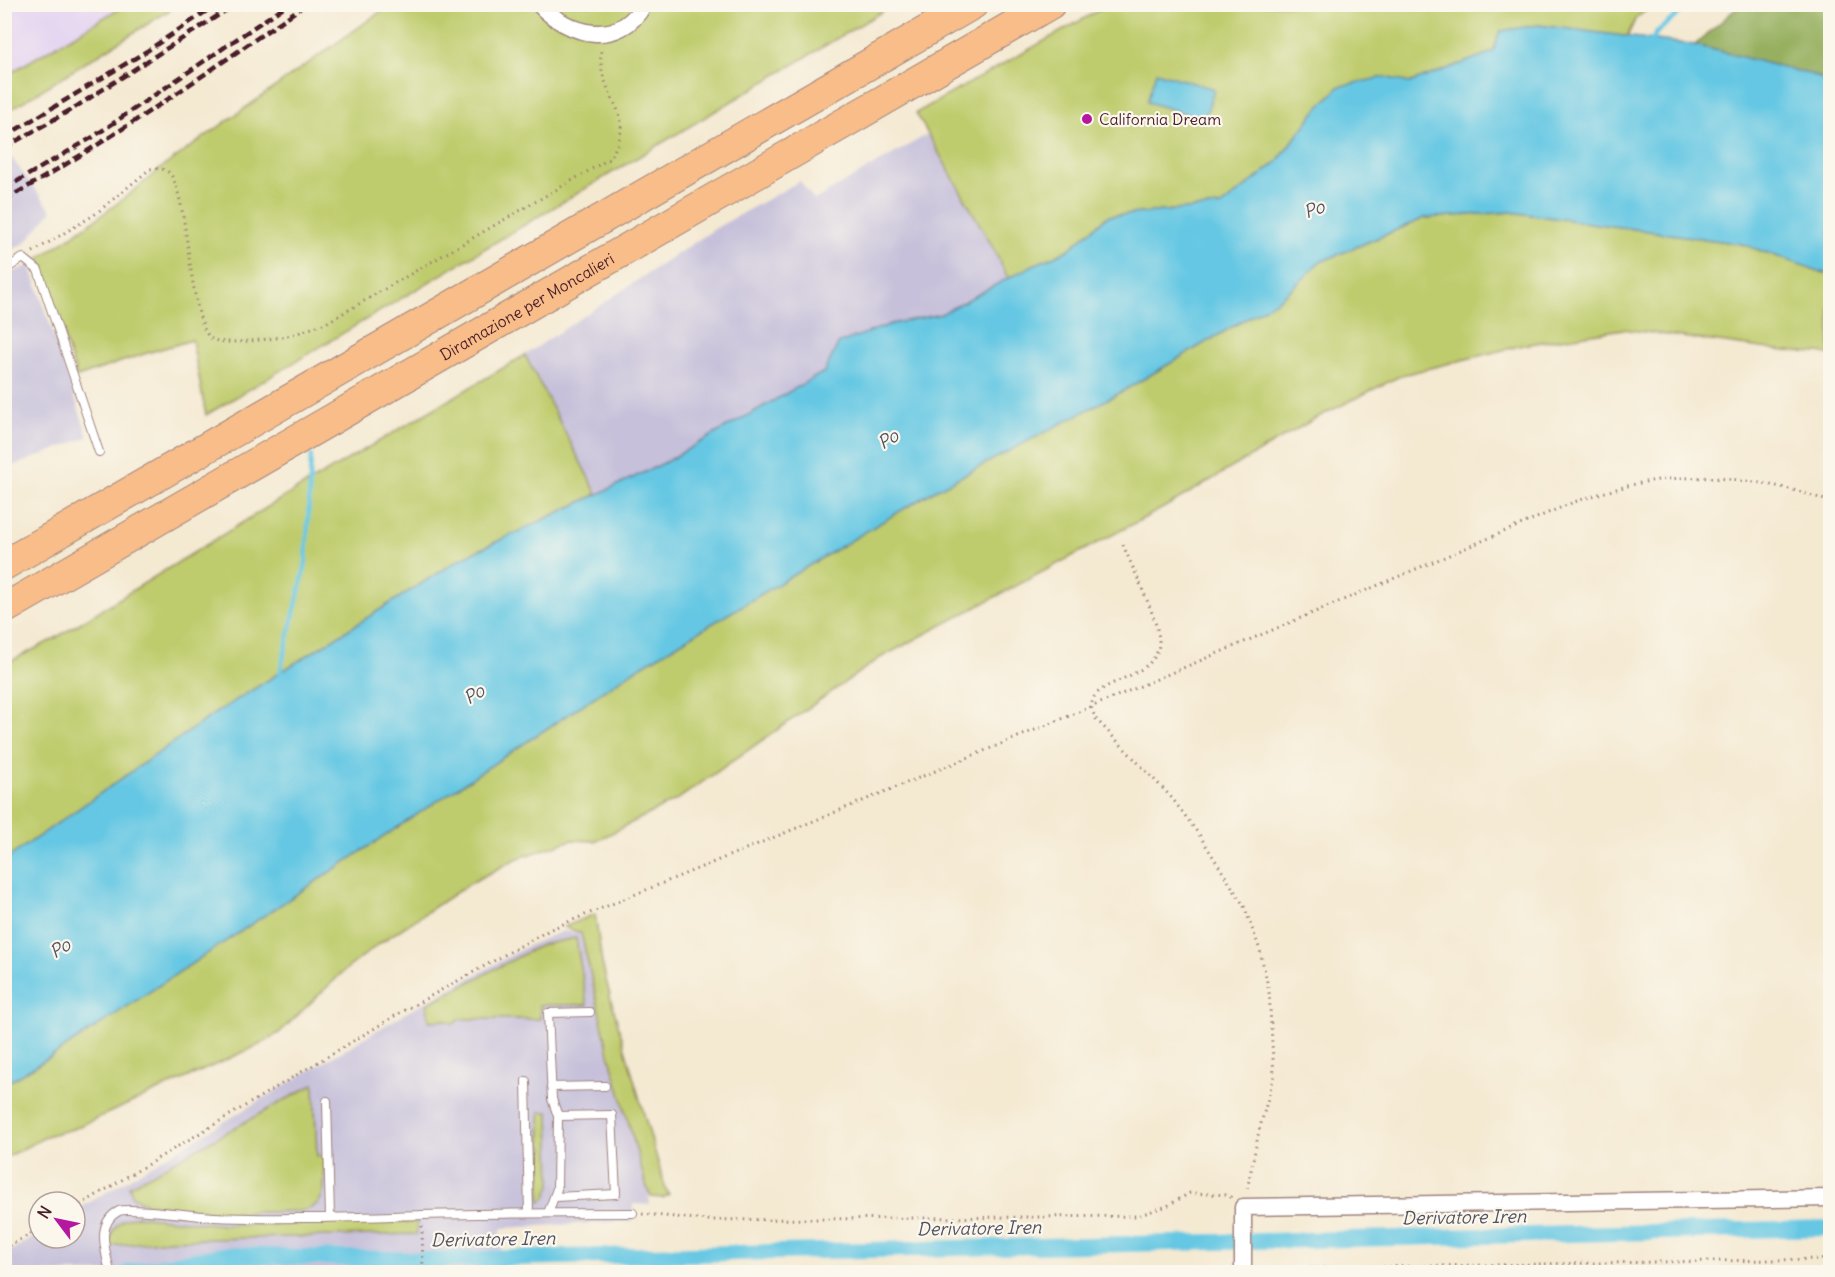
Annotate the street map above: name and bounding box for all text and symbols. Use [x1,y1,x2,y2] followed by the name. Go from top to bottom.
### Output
[1099,109,1221,129] place label: California Dream
[1080,112,1094,126] marker: California Dream
[1300,194,1329,223] water label: Po
[436,248,618,365] street label: Diramazione per Moncalieri
[873,423,904,454] water label: Po
[459,678,490,709] water label: Po
[45,932,76,963] water label: Po
[27,1190,87,1250] north arrow
[33,1202,56,1222] text: N
[1402,1204,1527,1230] water label: Derivatore Iren
[917,1215,1042,1241] water label: Derivatore Iren
[431,1226,556,1252] water label: Derivatore Iren

